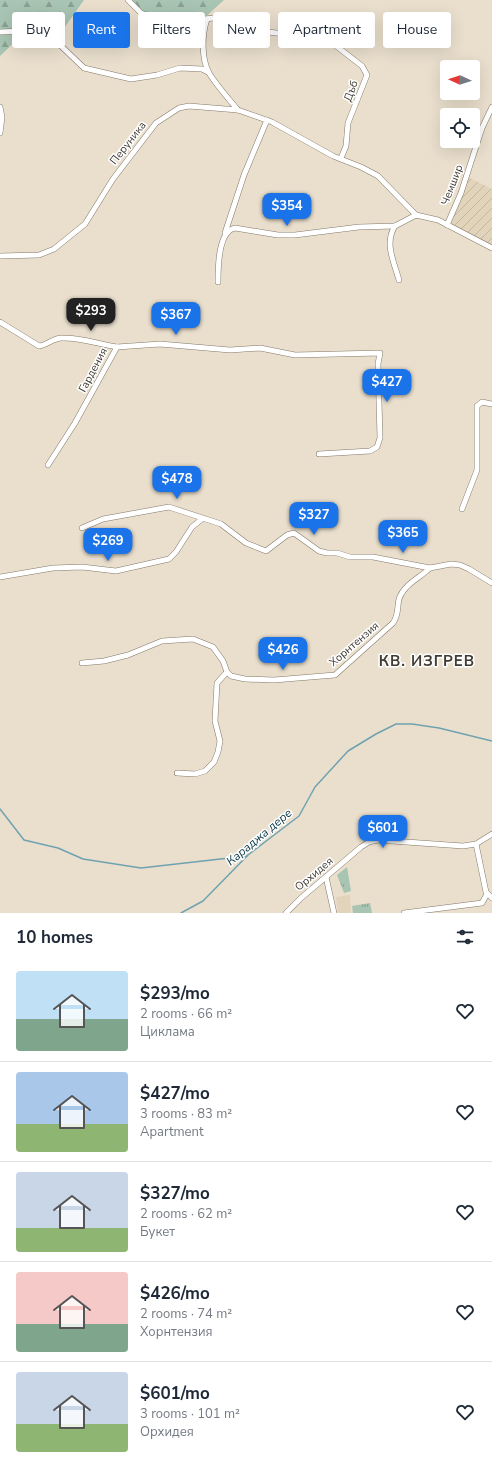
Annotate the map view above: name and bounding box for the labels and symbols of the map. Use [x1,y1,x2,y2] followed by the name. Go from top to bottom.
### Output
[440,60,480,100] north arrow
[340,78,362,104] street label: Дъб
[106,118,150,168] street label: Перуника
[437,163,467,207] street label: Чемшир
[263,193,311,227] pin: $354
[67,298,115,332] pin: $293
[152,302,200,336] pin: $367
[75,345,111,395] street label: Гардения
[363,369,411,403] pin: $427
[153,466,201,500] pin: $478
[290,502,338,536] pin: $327
[379,520,427,554] pin: $365
[84,528,132,562] pin: $269
[326,618,382,670] street label: Хорнтензия
[259,637,307,671] pin: $426
[379,651,475,671] district label: КВ. ИЗГРЕВ
[223,805,296,869] water label: Караджа дере
[359,815,407,849] pin: $601
[292,854,336,894] street label: Орхидея

